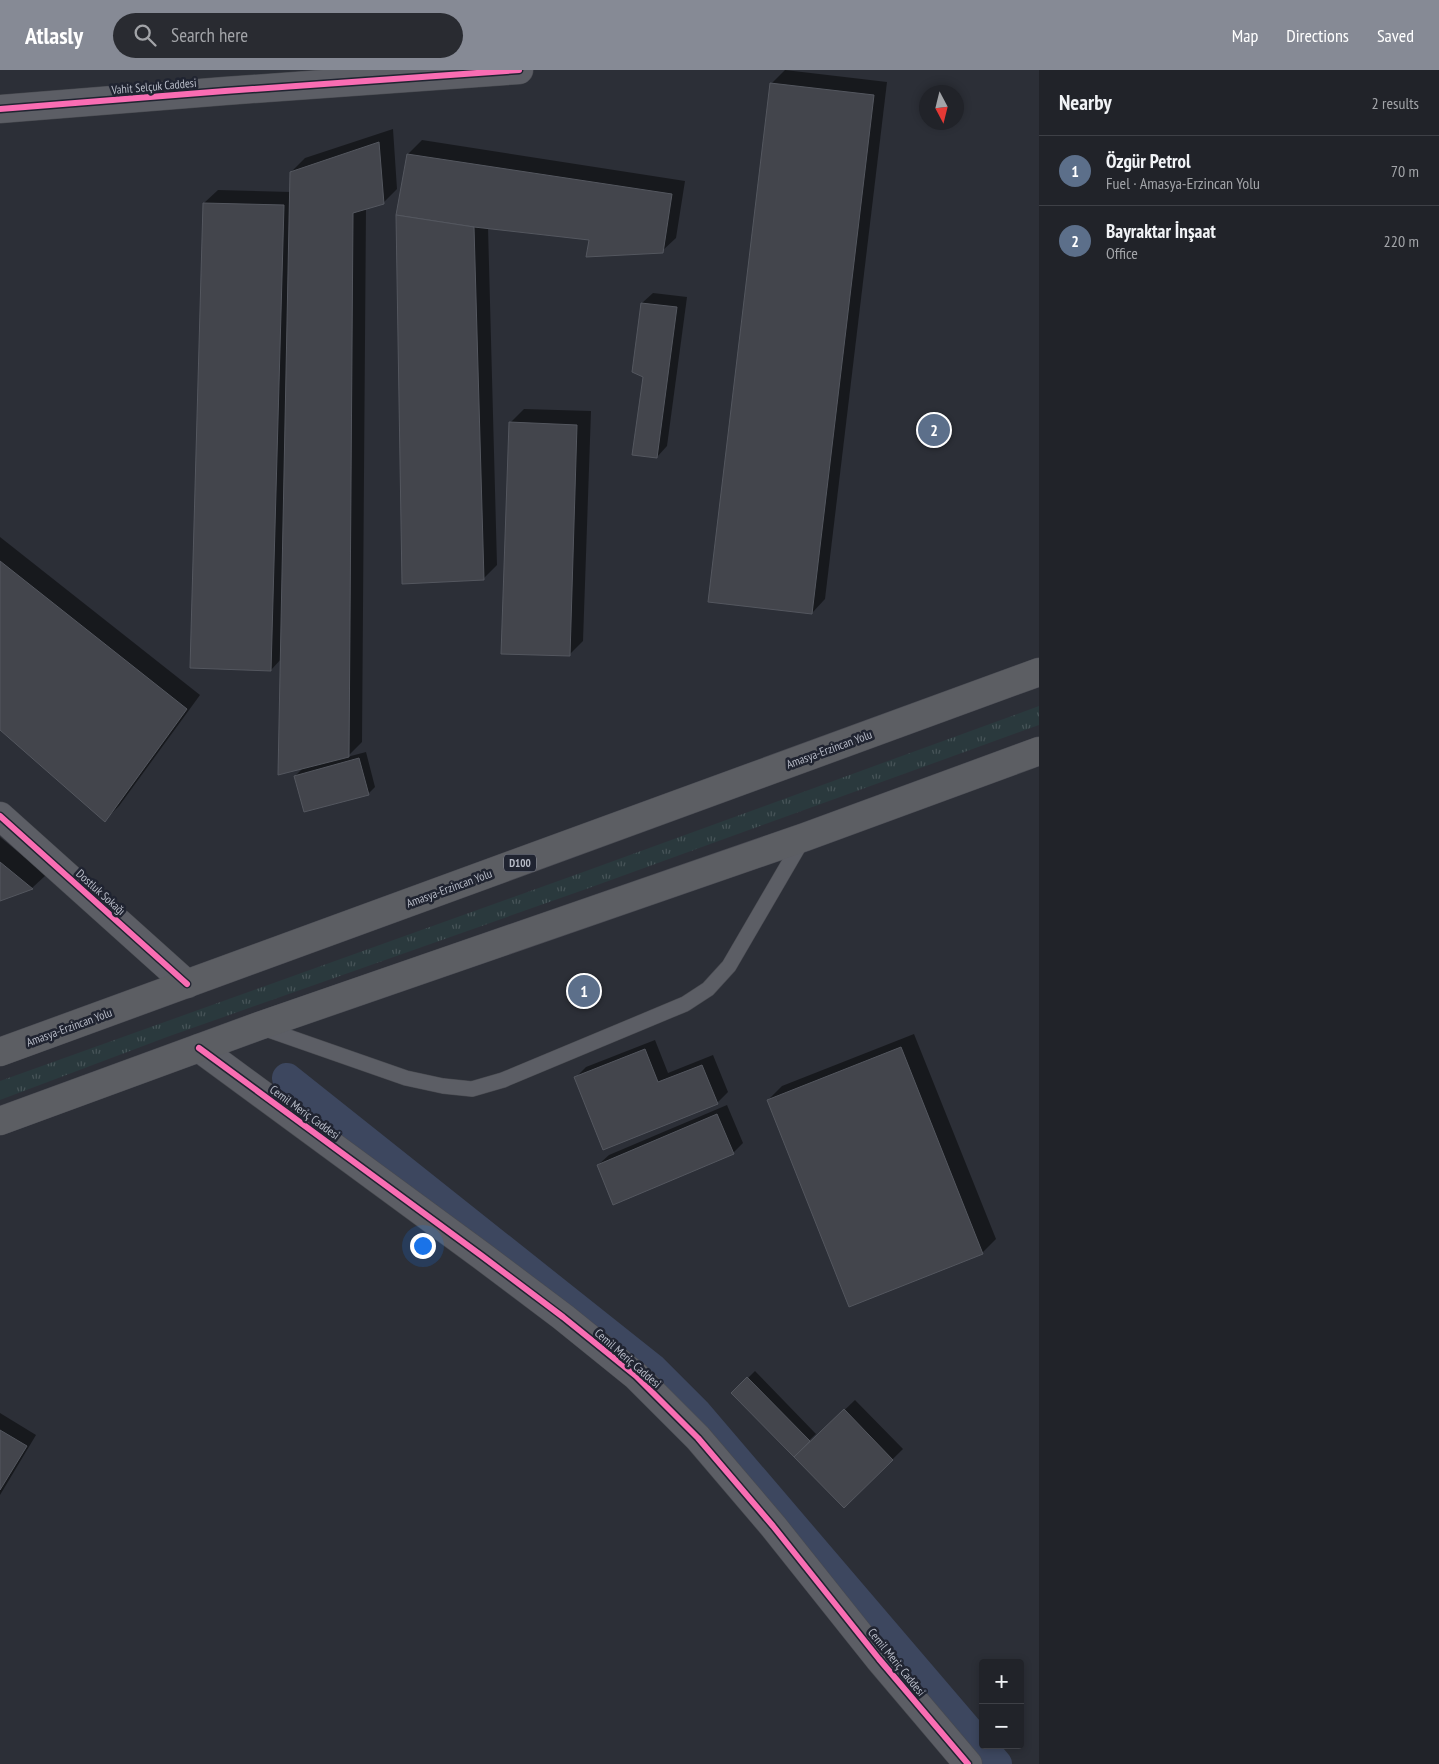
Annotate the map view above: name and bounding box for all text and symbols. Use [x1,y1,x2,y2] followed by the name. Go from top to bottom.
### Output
[113,13,463,58] search box
[25,20,83,51] text: Atlasly
[131,21,159,49] icon: search
[171,23,248,47] text: Search here
[1232,24,1258,47] text: Map
[1286,24,1349,47] text: Directions
[1377,24,1414,47] text: Saved
[110,75,197,97] street label: Vahit Selçuk Caddesi
[919,85,964,130] north arrow
[1059,89,1112,116] text: Nearby
[1372,93,1419,113] text: 2 results
[1106,149,1191,173] text: Özgür Petrol
[1071,161,1079,181] text: 1
[1391,161,1419,181] text: 70 m
[1106,173,1260,193] text: Fuel · Amasya-Erzincan Yolu
[1106,219,1216,243] text: Bayraktar İnşaat
[1071,231,1079,251] text: 2
[1384,231,1419,251] text: 220 m
[1106,243,1138,263] text: Office
[918,411,950,449] pin: 2
[784,727,874,771] street label: Amasya-Erzincan Yolu
[504,854,536,871] road number: D100
[73,866,129,918] street label: Dostluk Sokağı
[404,866,494,910] street label: Amasya-Erzincan Yolu
[568,972,600,1010] pin: 1
[24,1005,114,1049] street label: Amasya-Erzincan Yolu
[267,1082,343,1142] street label: Cemil Meriç Caddesi
[410,1233,436,1259] your location
[592,1325,664,1391] street label: Cemil Meriç Caddesi
[865,1625,929,1699] street label: Cemil Meriç Caddesi
[979,1659,1024,1749] map controls
[979,1659,1024,1704] button: +
[979,1704,1024,1749] button: −

